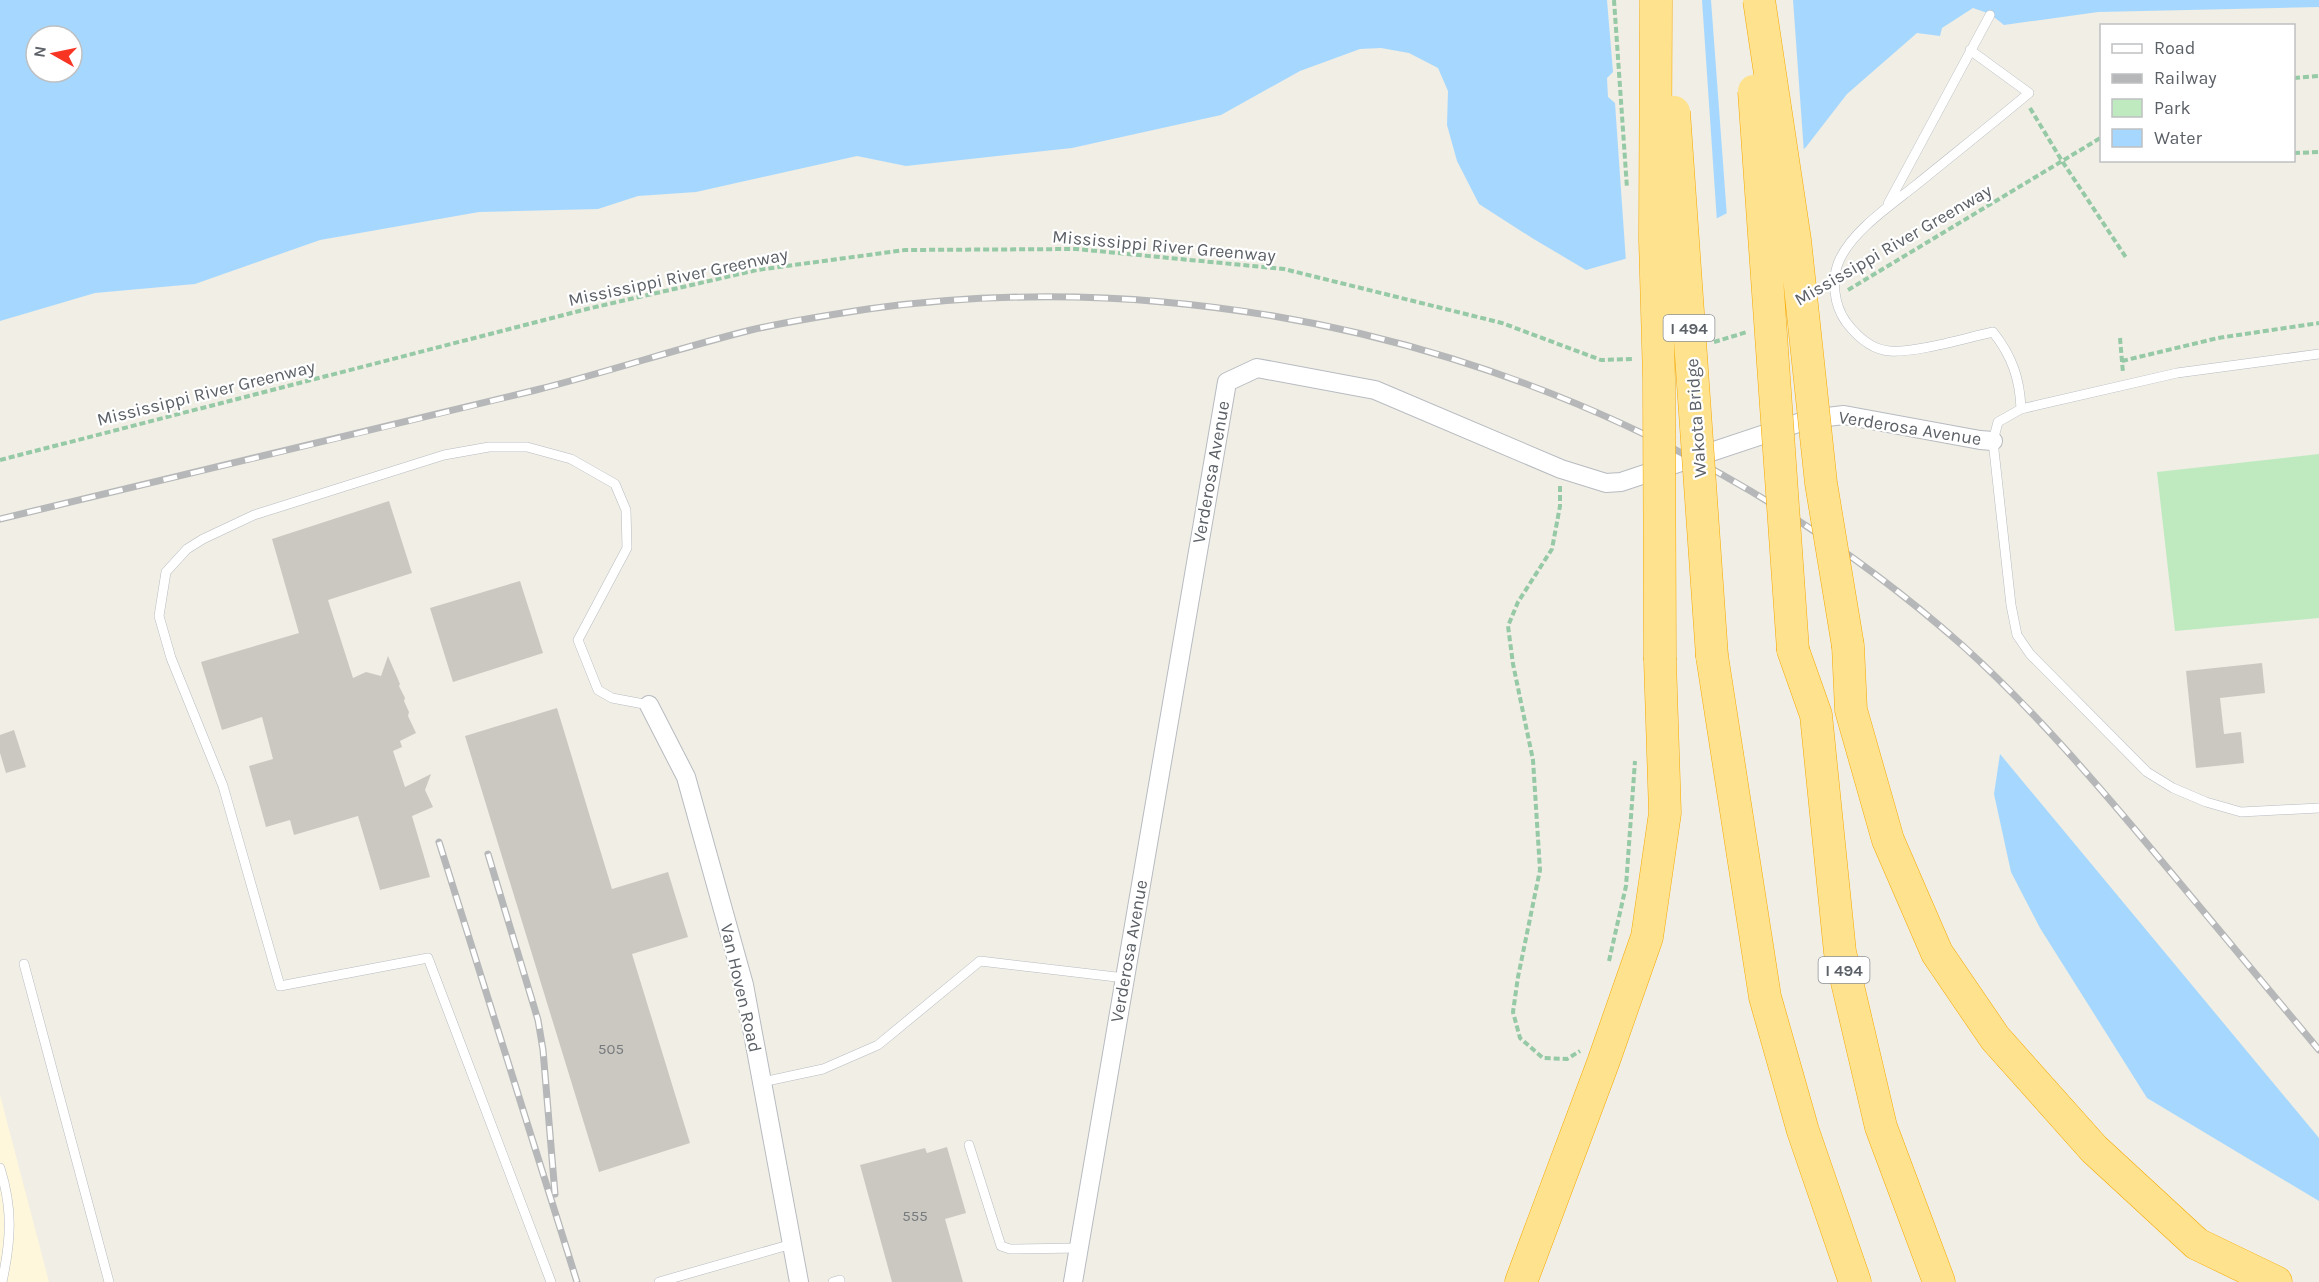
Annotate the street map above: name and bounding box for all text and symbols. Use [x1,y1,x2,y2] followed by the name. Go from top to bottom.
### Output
[24,24,84,84] north arrow
[2100,24,2295,162] legend
[2154,37,2195,59] text: Road
[29,45,50,59] text: N
[2154,67,2217,89] text: Railway
[2154,97,2191,119] text: Park
[2154,127,2202,149] text: Water
[1790,179,1996,311] street label: Mississippi River Greenway
[1051,225,1277,267] street label: Mississippi River Greenway
[566,243,790,311] street label: Mississippi River Greenway
[1664,315,1714,341] road number: I 494
[95,355,318,431] street label: Mississippi River Greenway
[1681,358,1711,478] street label: Wakota Bridge
[1188,399,1234,545] street label: Verderosa Avenue
[1837,406,1983,450] street label: Verderosa Avenue
[1106,878,1152,1024] street label: Verderosa Avenue
[716,922,766,1054] street label: Van Hoven Road
[1818,957,1870,983] road number: I 494
[598,1040,624,1058] house number: 505
[902,1207,928,1225] house number: 555

